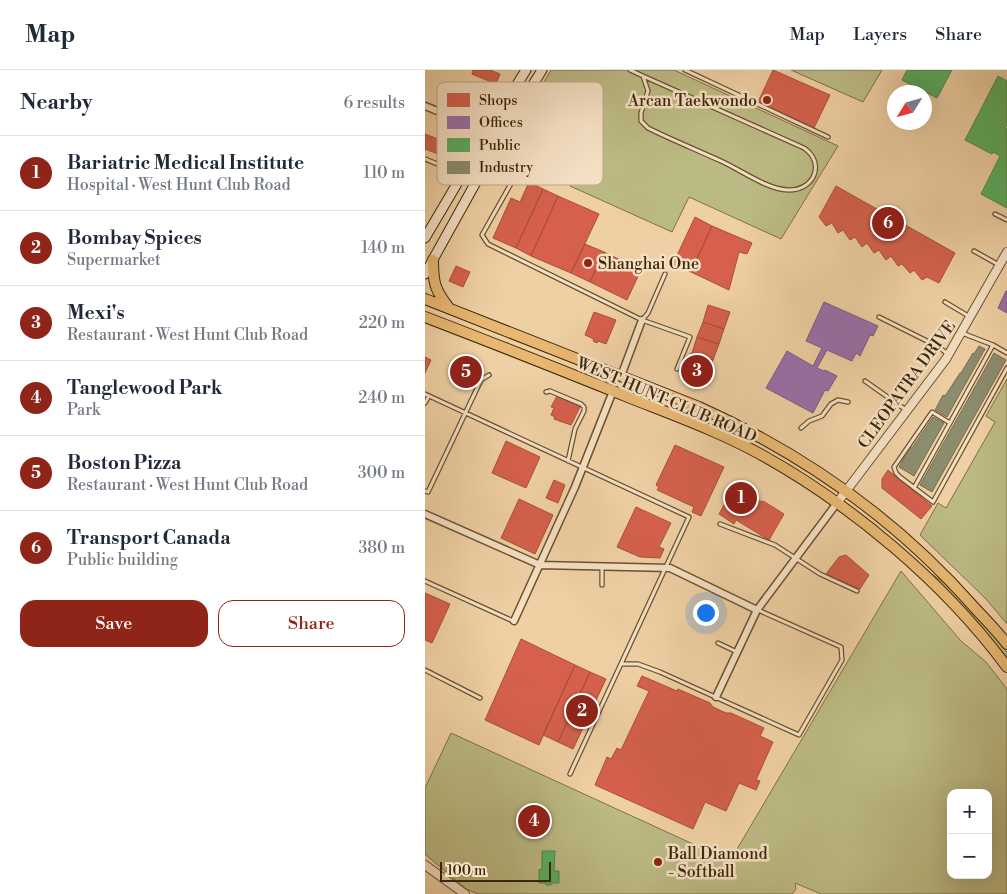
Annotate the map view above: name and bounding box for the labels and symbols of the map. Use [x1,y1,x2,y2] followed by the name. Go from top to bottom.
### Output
[437,82,603,185] legend
[887,85,932,130] north arrow
[627,91,757,111] place label: Arcan Taekwondo
[479,92,517,110] text: Shops
[761,94,773,106] marker: Arcan Taekwondo
[479,114,523,132] text: Offices
[479,137,520,155] text: Public
[479,159,533,177] text: Industry
[872,204,904,242] pin: 6
[598,254,699,274] place label: Shanghai One
[582,257,594,269] marker: Shanghai One
[854,317,960,453] street label: CLEOPATRA DRIVE
[573,352,760,447] street label: WEST HUNT CLUB ROAD
[681,352,713,390] pin: 3
[450,353,482,391] pin: 5
[725,479,757,517] pin: 1
[693,600,719,626] your location
[566,692,598,730] pin: 2
[518,802,550,840] pin: 4
[667,844,768,882] place label: Ball Diamond - Softball
[652,856,664,868] marker: Ball Diamond - Softball
[440,859,551,882] scale bar

